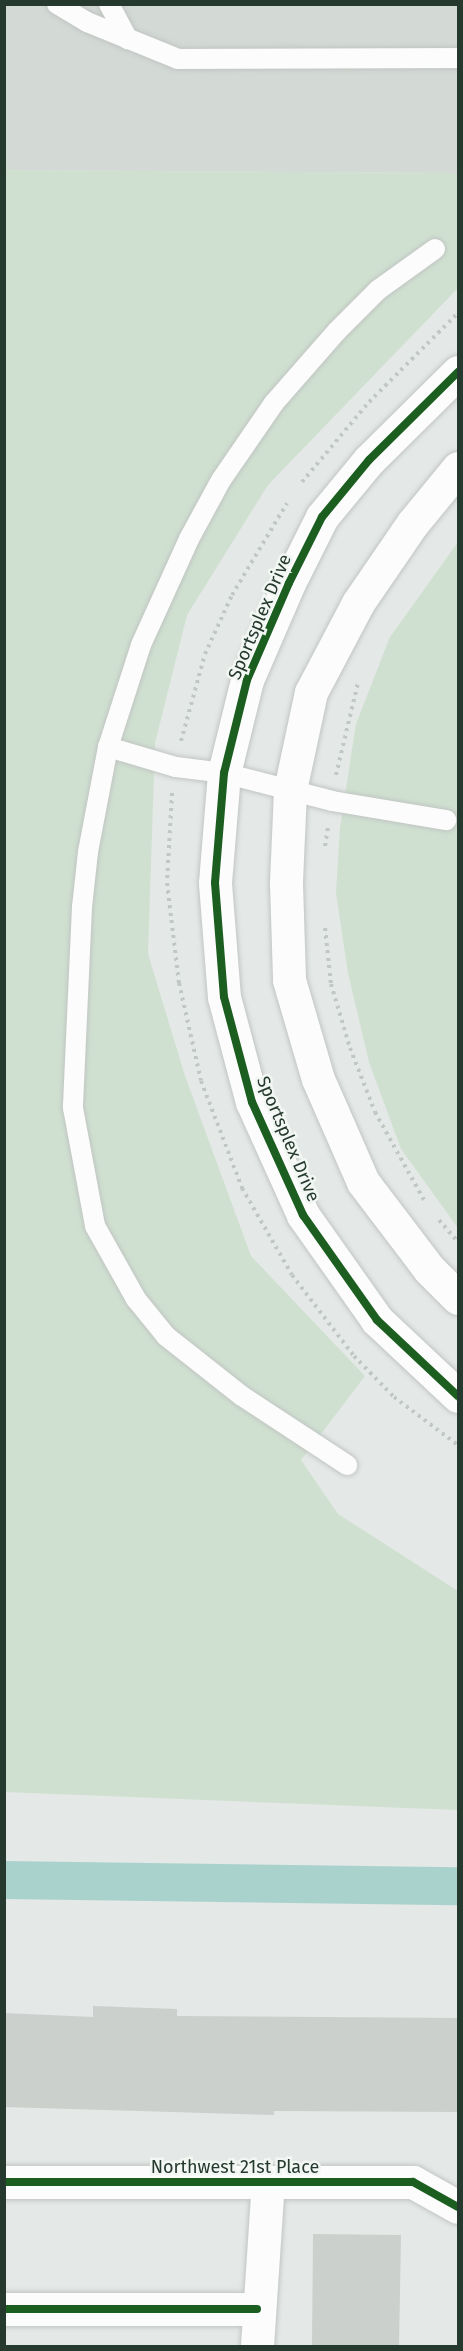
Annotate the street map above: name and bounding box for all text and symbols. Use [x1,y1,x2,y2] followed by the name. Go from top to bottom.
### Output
[224,551,296,683] street label: Sportsplex Drive
[252,1073,324,1205] street label: Sportsplex Drive
[151,2156,319,2178] street label: Northwest 21st Place

